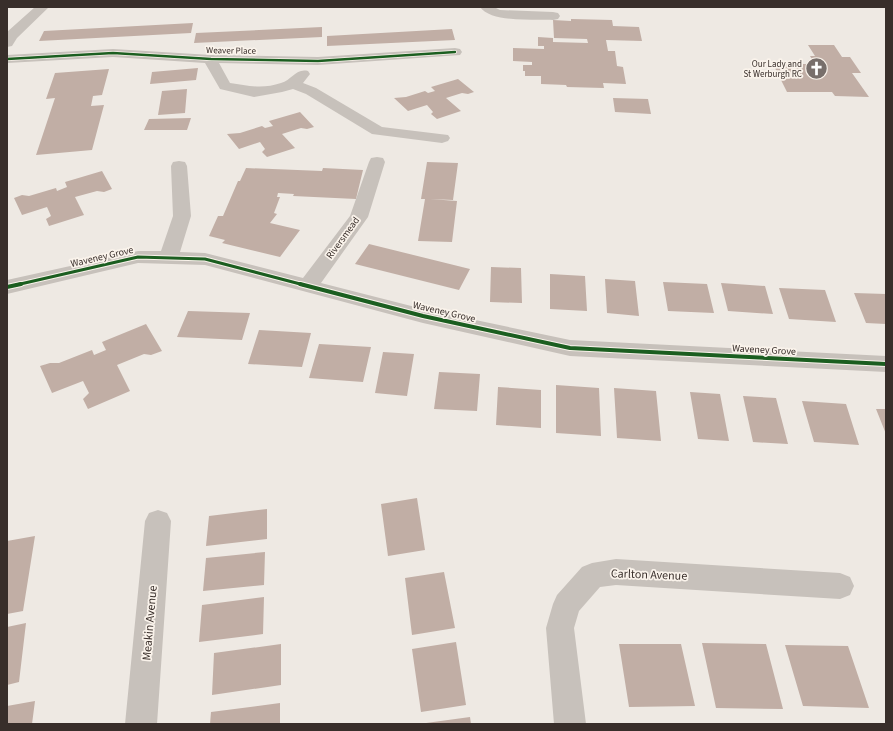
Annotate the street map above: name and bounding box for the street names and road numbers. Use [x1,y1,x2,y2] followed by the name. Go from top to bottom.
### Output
[206,44,257,58] street label: Weaver Place
[323,214,363,262] street label: Riversmead
[69,243,135,271] street label: Waveney Grove
[411,298,477,326] street label: Waveney Grove
[732,341,796,359] street label: Waveney Grove
[610,565,688,585] street label: Carlton Avenue
[138,585,162,661] street label: Meakin Avenue

